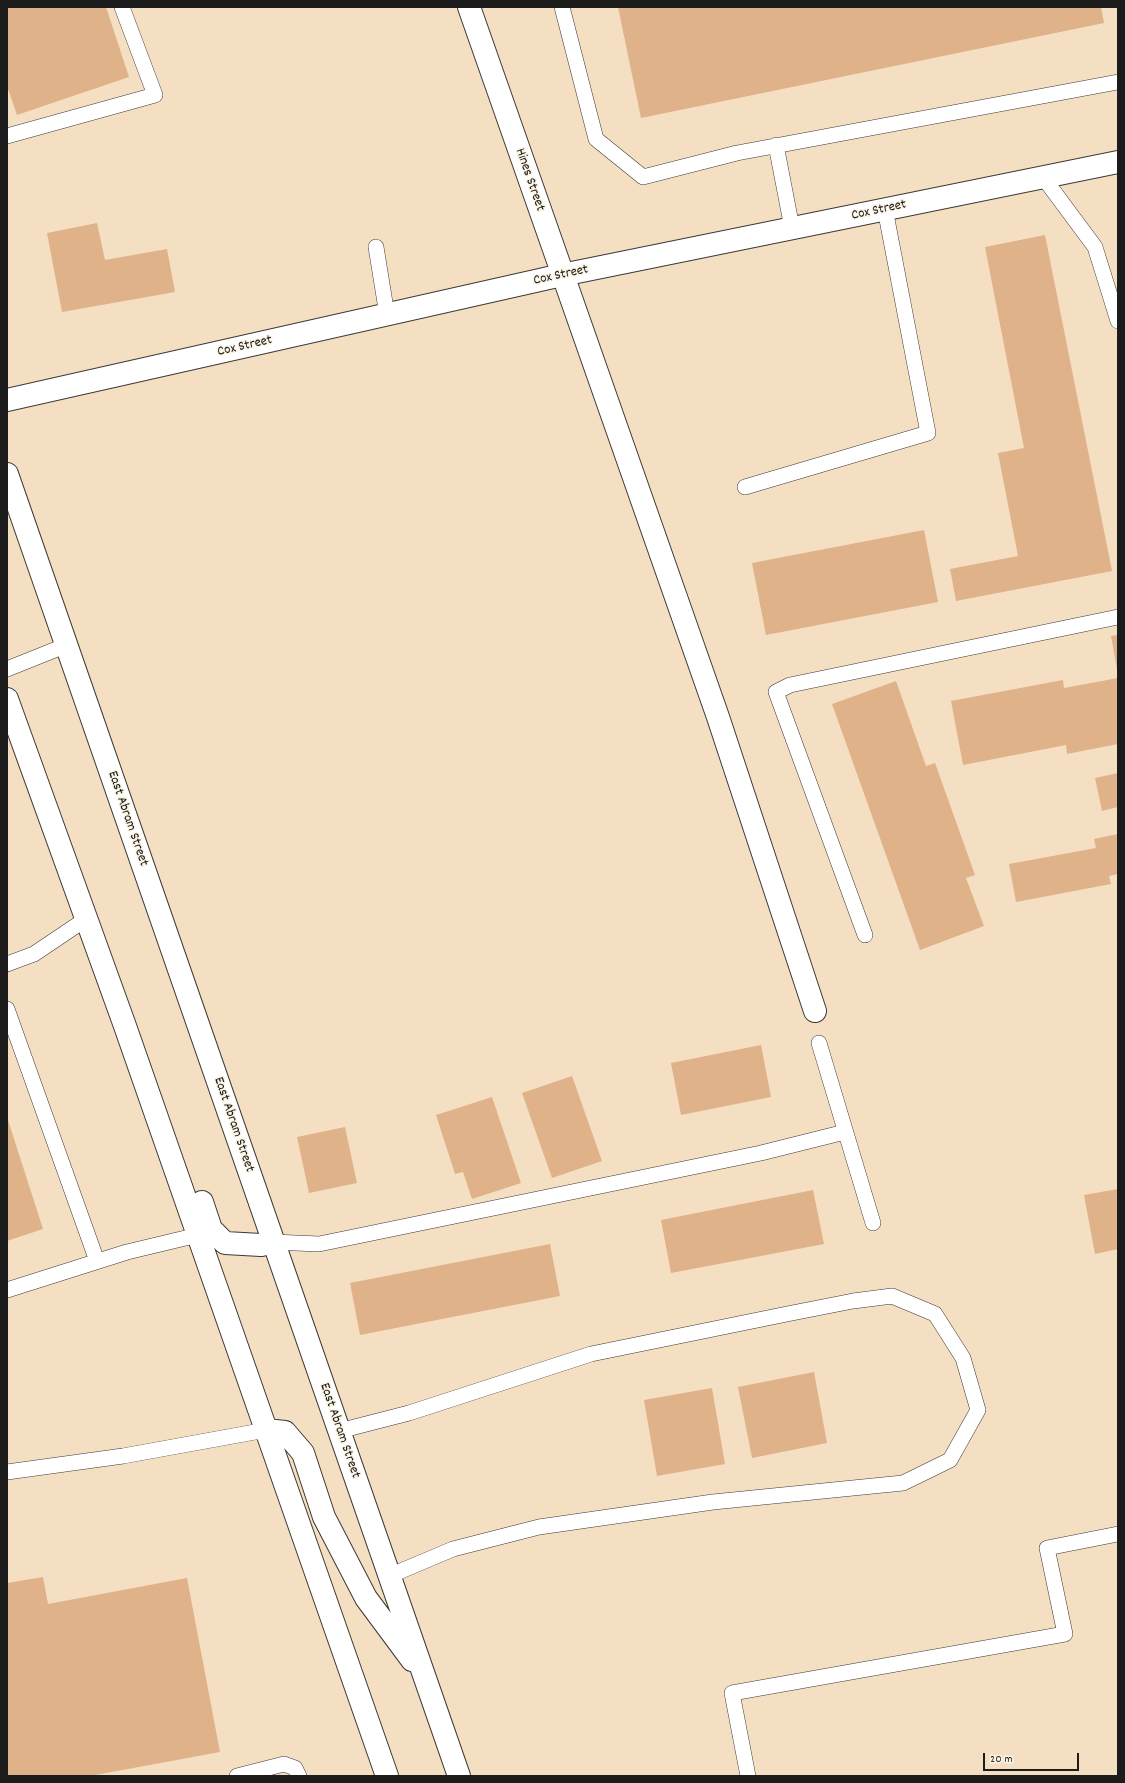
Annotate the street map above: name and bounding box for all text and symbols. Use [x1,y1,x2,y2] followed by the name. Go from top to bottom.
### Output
[510,146,548,214] street label: Hines Street
[850,197,908,225] street label: Cox Street
[532,262,590,290] street label: Cox Street
[216,333,274,361] street label: Cox Street
[103,769,151,869] street label: East Abram Street
[209,1075,257,1175] street label: East Abram Street
[315,1381,363,1481] street label: East Abram Street
[985,1745,1081,1771] scale bar
[990,1751,1013,1768] text: 20 m

